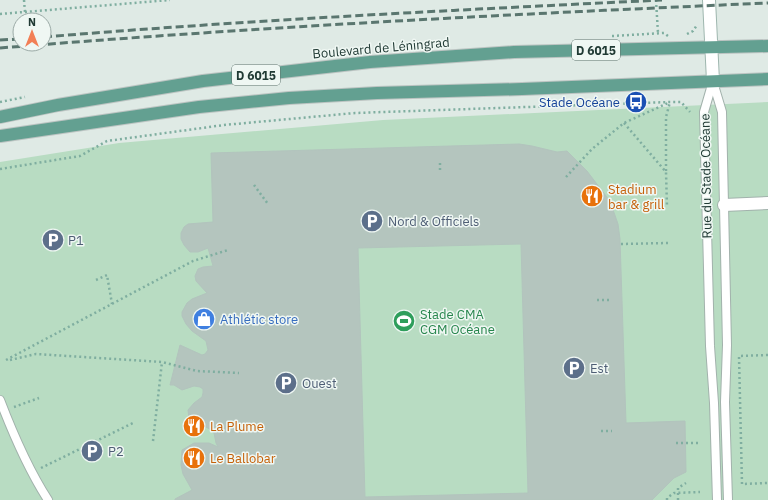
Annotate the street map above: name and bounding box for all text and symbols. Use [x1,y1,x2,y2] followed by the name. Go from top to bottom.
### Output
[12,12,52,52] north arrow
[28,15,36,29] text: N
[312,34,450,62] street label: Boulevard de Léningrad
[572,40,620,60] road number: D 6015
[232,65,280,85] road number: D 6015
[623,89,649,115] bus stop icon: Stade Océane
[539,94,620,111] place label: Stade Océane
[696,113,716,239] street label: Rue du Stade Océane
[608,181,665,213] place label: Stadium bar & grill
[579,183,605,209] restaurant icon: Stadium bar & grill
[359,208,385,234] parking icon: Nord & Officiels
[388,213,479,230] place label: Nord & Officiels
[40,227,66,253] parking icon: P1
[68,232,84,249] place label: P1
[191,306,217,332] shop icon: Athlétic store
[420,306,495,338] place label: Stade CMA CGM Océane
[391,308,417,334] sports icon: Stade CMA CGM Océane
[220,311,298,328] place label: Athlétic store
[561,355,587,381] parking icon: Est
[590,360,608,377] place label: Est
[273,370,299,396] parking icon: Ouest
[302,375,337,392] place label: Ouest
[181,413,207,439] restaurant icon: La Plume
[210,418,264,435] place label: La Plume
[79,438,105,464] parking icon: P2
[108,443,124,460] place label: P2
[181,445,207,471] restaurant icon: Le Ballobar
[210,450,276,467] place label: Le Ballobar

